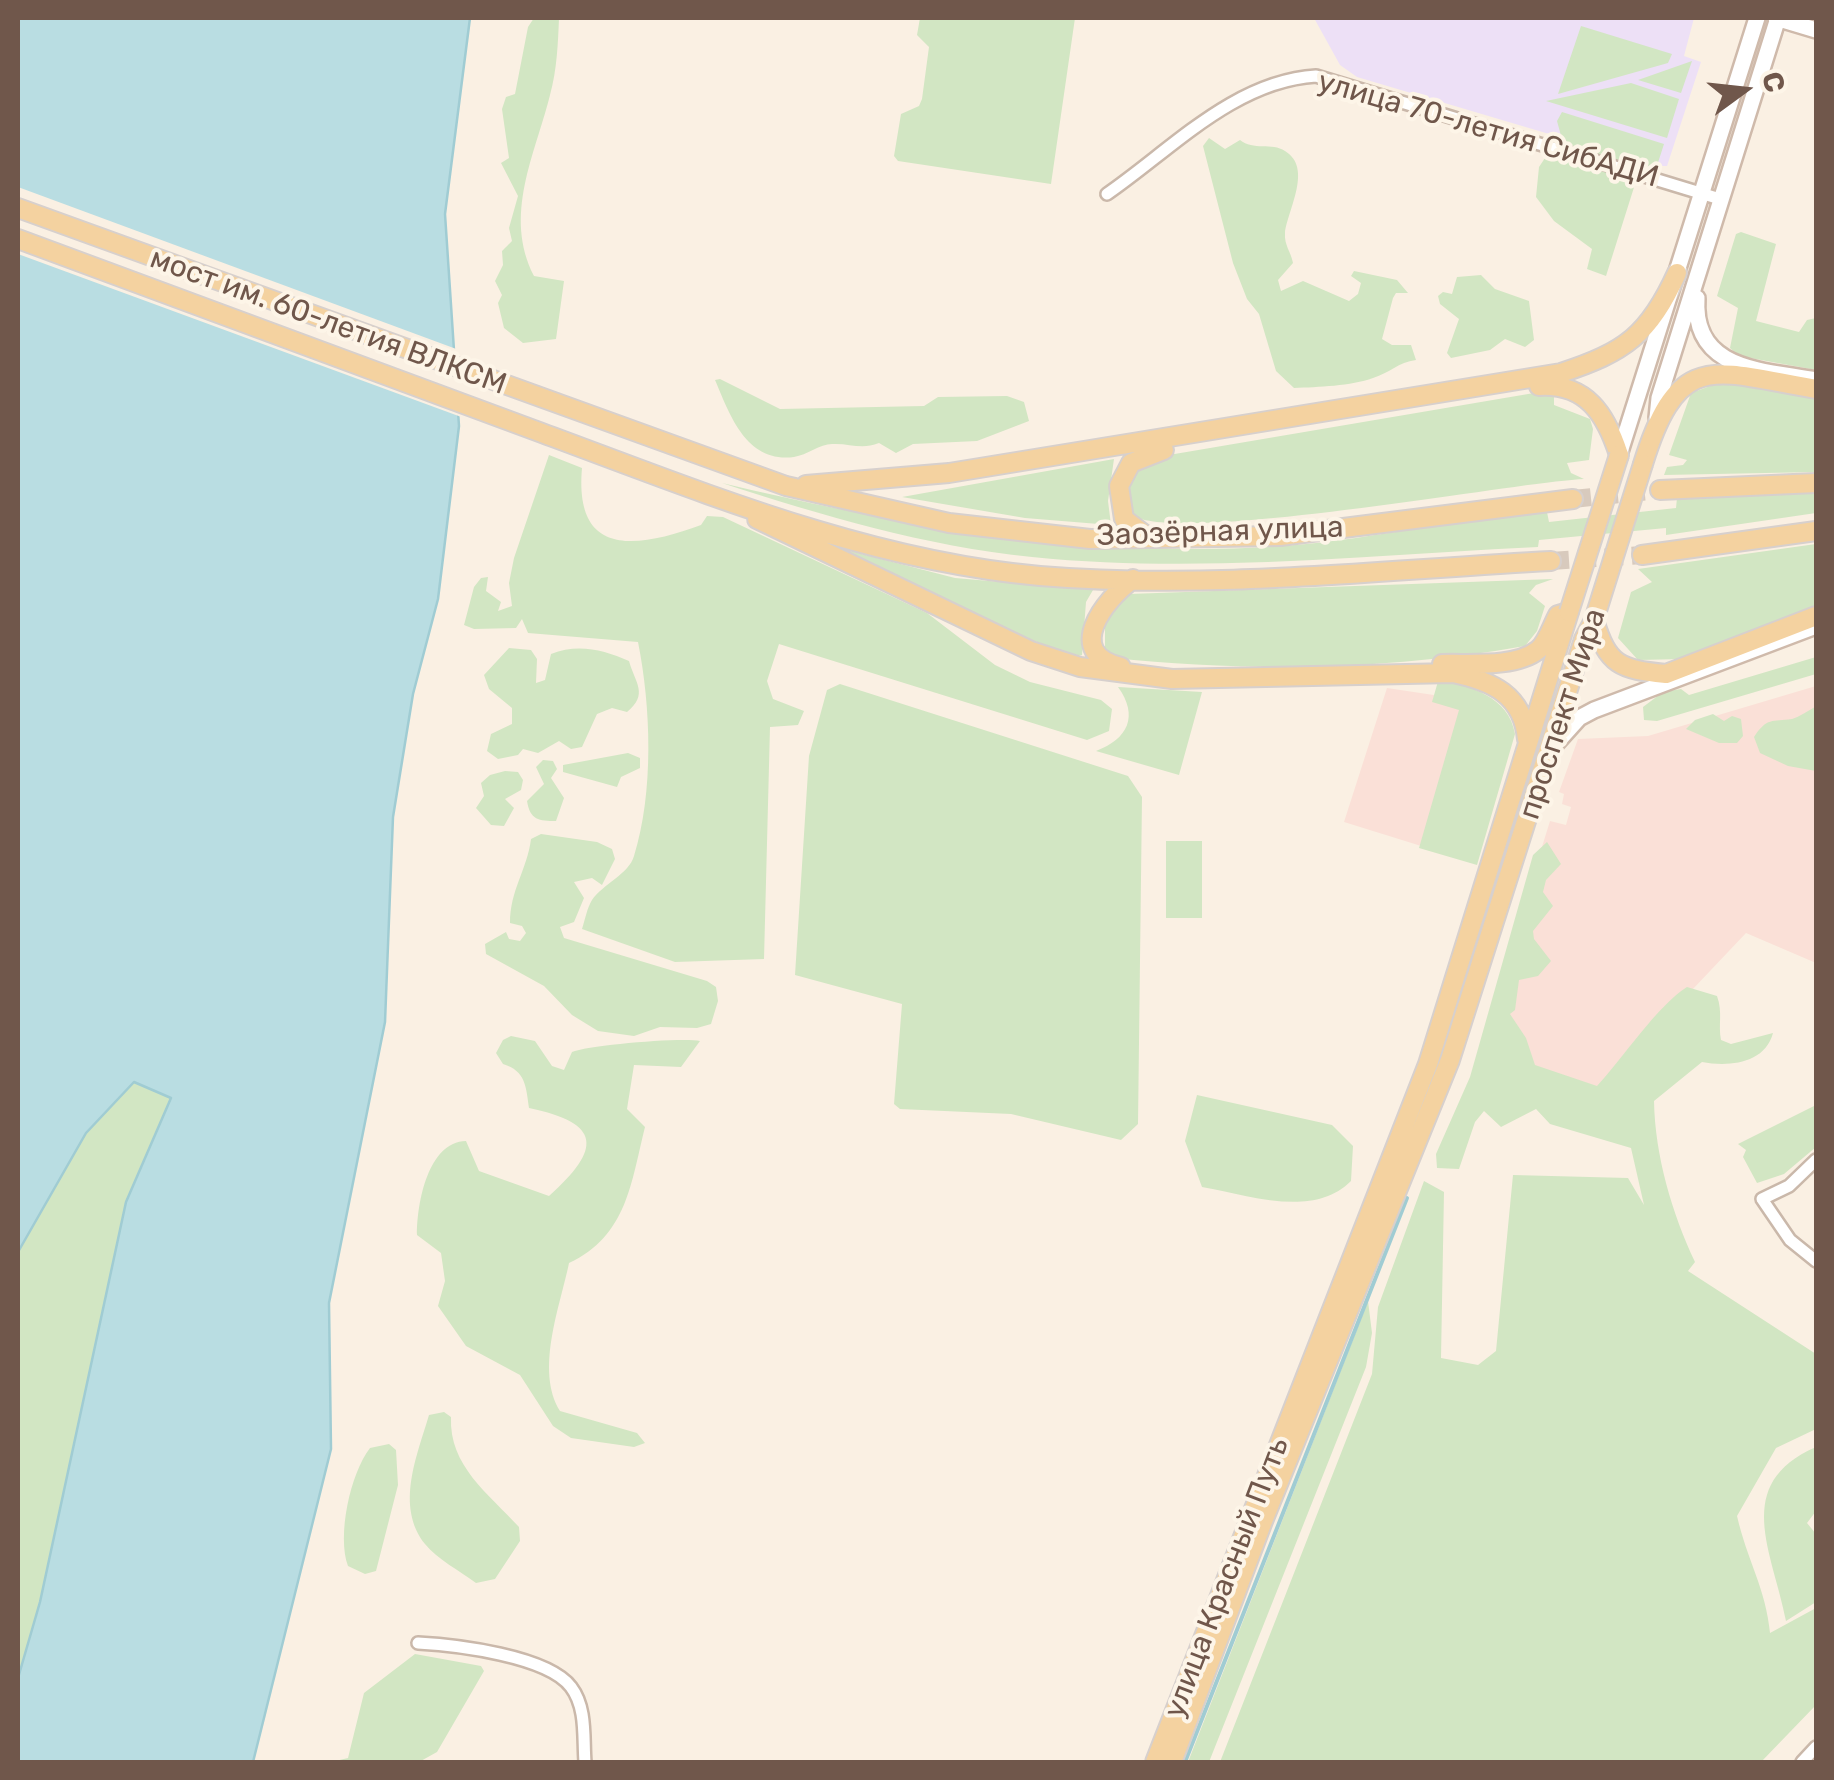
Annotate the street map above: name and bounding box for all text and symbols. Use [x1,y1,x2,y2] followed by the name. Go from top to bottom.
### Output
[1694,40,1794,140] north arrow
[1314,64,1662,196] street label: улица 70-летия СибАДИ
[1755,68,1792,96] text: С
[145,241,511,403] street label: мост им. 60-летия ВЛКСМ
[1096,510,1344,554] street label: Заозёрная улица
[1512,604,1614,824] street label: проспект Мира
[1157,1433,1297,1723] street label: улица Красный Путь

